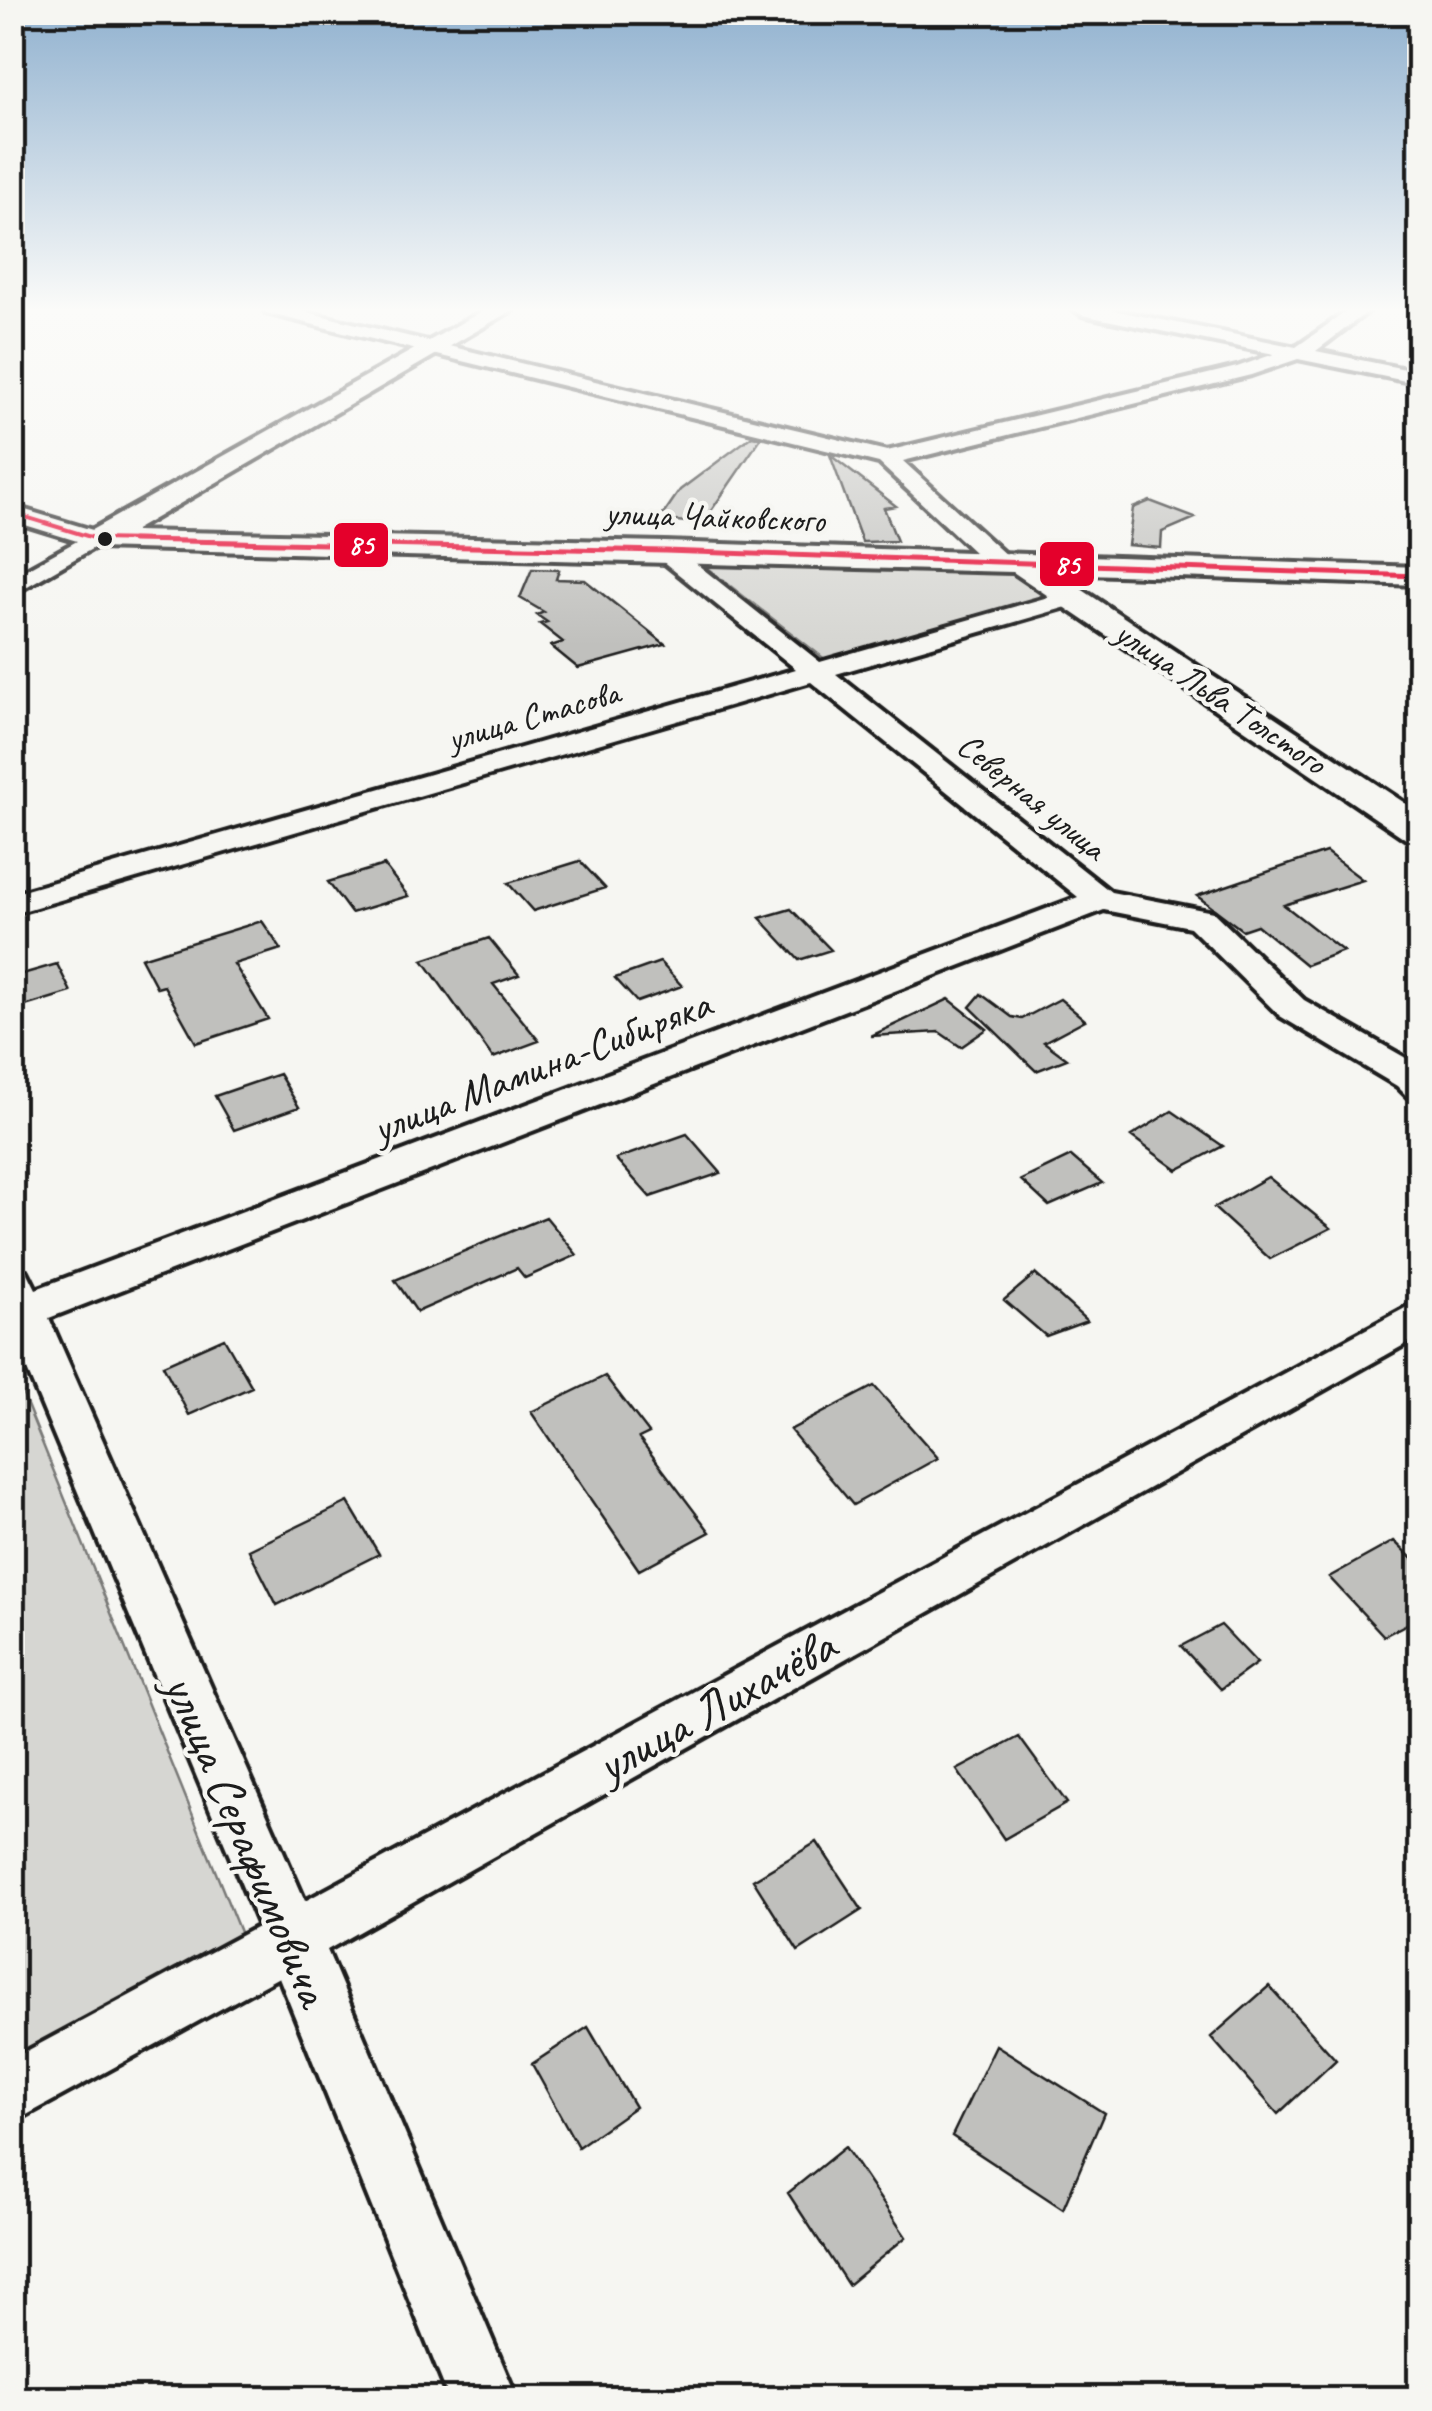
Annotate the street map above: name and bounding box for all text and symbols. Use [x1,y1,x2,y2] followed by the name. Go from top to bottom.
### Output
[602,490,827,543] street label: улица Чайковского
[332,521,390,569] line badge: 85
[349,527,376,562] text: 85
[95,529,115,549] unlabelled marker
[1038,540,1096,588] line badge: 85
[1055,547,1082,582] text: 85
[1105,609,1336,786] street label: улица Льва Толстого
[440,669,627,762] street label: улица Стасова
[948,723,1117,872] street label: Северная улица
[362,977,721,1156] street label: улица Мамина-Сибиряка
[582,1612,849,1798] street label: улица Лихачёва
[148,1662,347,2019] street label: улица Серафимовича

